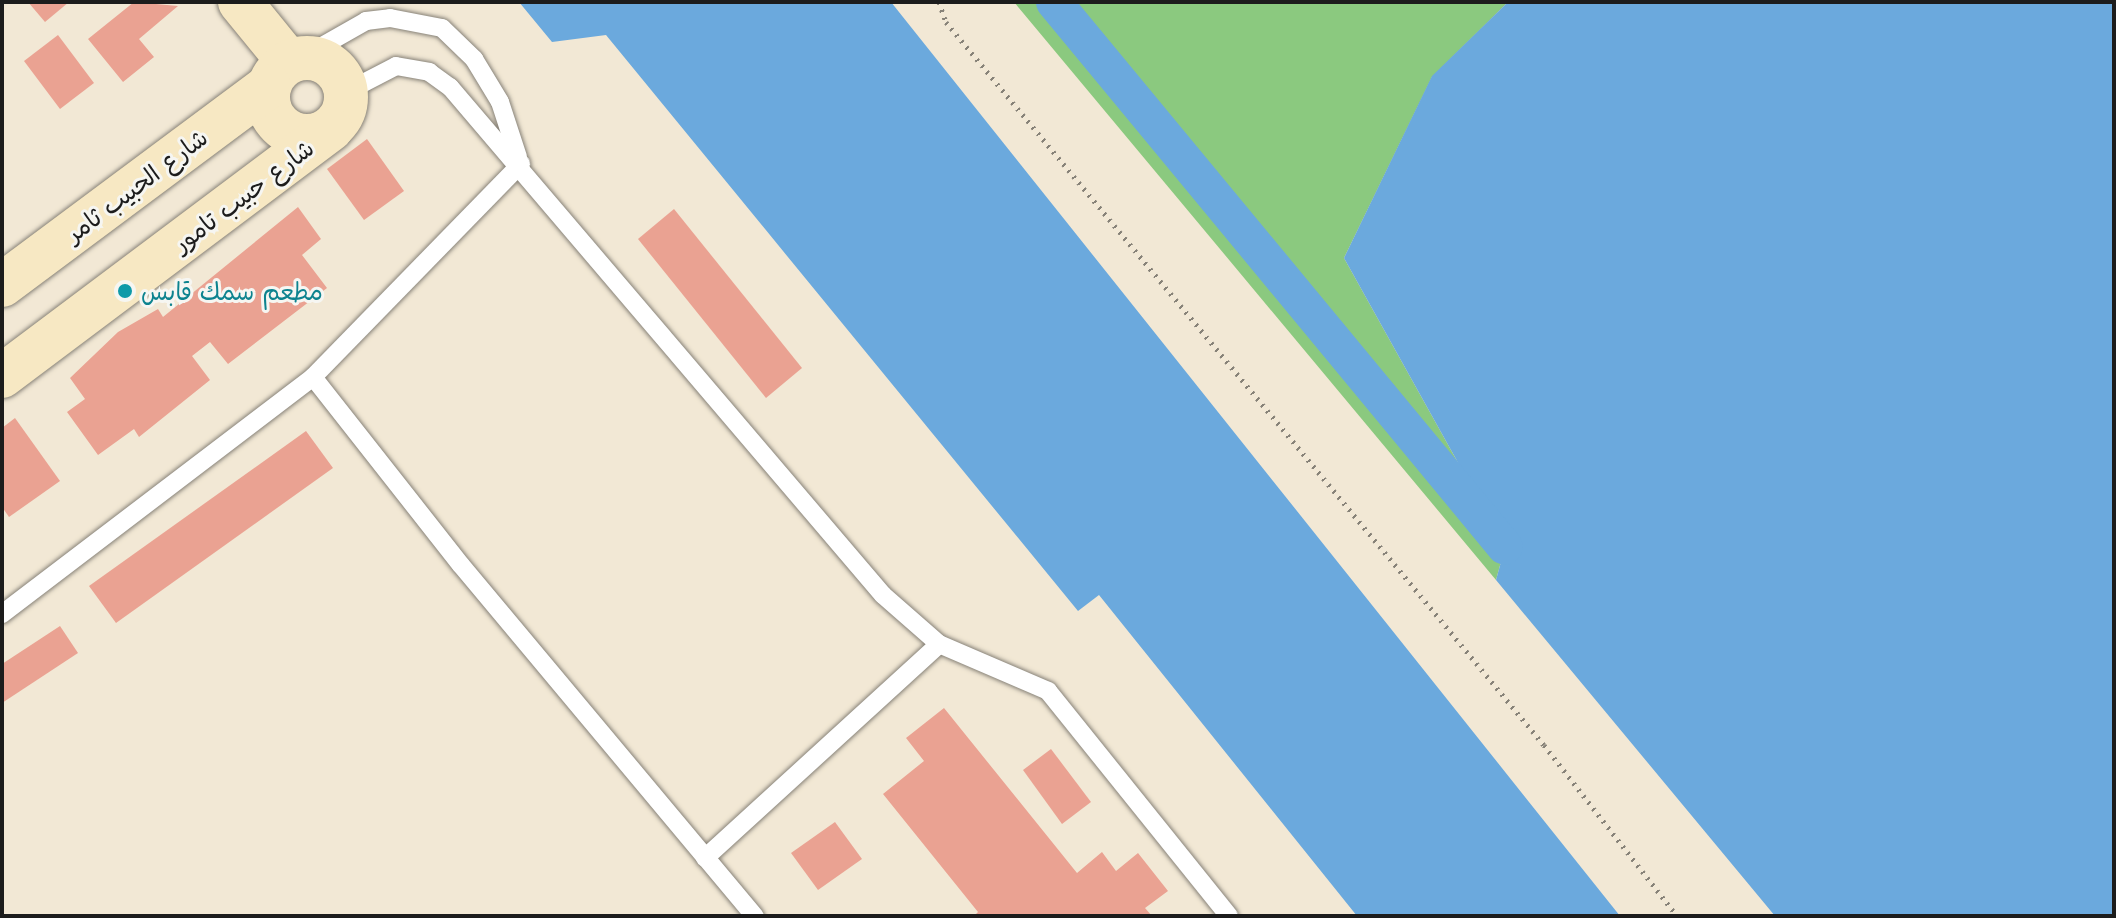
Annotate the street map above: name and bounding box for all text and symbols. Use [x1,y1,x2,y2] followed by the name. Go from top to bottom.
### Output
[59,122,213,248] street label: شارع الحبيب ثامر
[167,133,319,257] street label: شارع حبيب تامور
[141,277,323,305] place label: مطعم سمك قابس
[116,282,134,300] marker: مطعم سمك قابس

